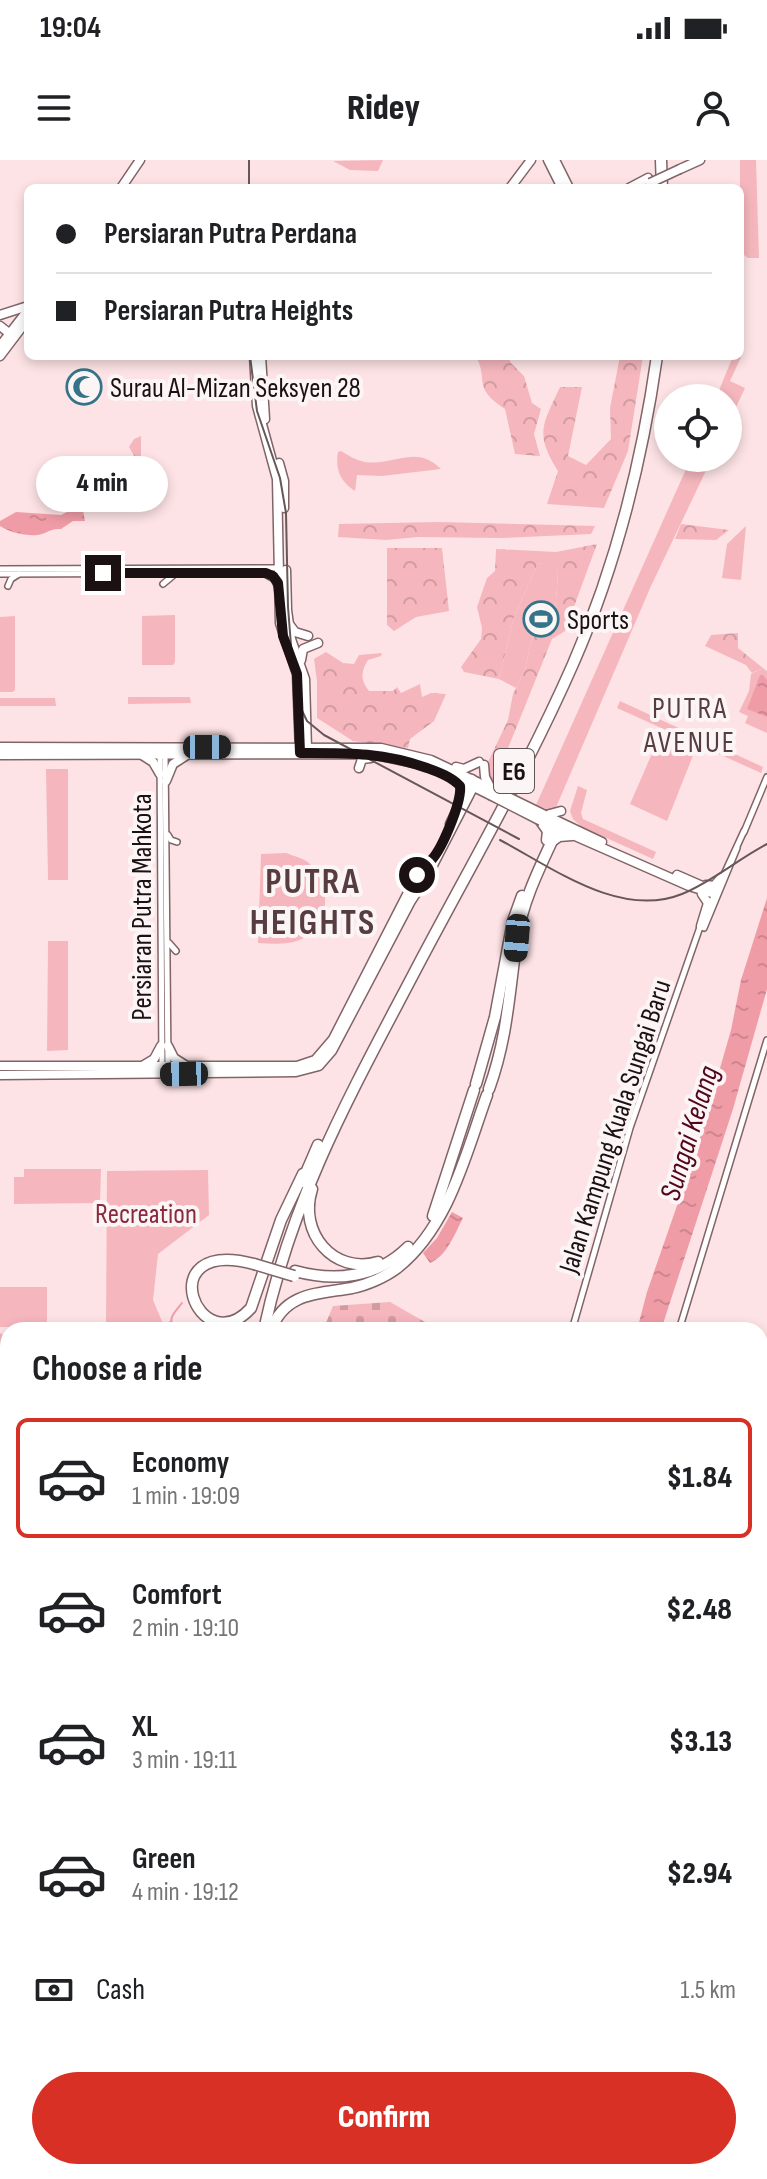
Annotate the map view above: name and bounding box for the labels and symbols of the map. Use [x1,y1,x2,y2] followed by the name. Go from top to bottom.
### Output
[65,368,103,406] mosque icon: Surau Al-Mizan Seksyen 28
[110,372,361,405] place label: Surau Al-Mizan Seksyen 28
[37,457,169,513] callout: 4 min
[85,555,121,591] route end
[522,600,560,638] sports icon: Sports
[567,604,629,637] place label: Sports
[643,691,736,761] district label: PUTRA AVENUE
[183,735,231,759] car
[494,749,534,793] road number: E6
[126,794,159,1020] street label: Persiaran Putra Mahkota
[399,857,435,893] route start
[250,861,376,945] district label: PUTRA HEIGHTS
[503,913,531,963] car
[552,976,678,1278] street label: Jalan Kampung Kuala Sungai Baru
[160,1062,208,1086] car
[652,1062,727,1205] water label: Sungai Kelang
[95,1198,197,1231] park label: Recreation

